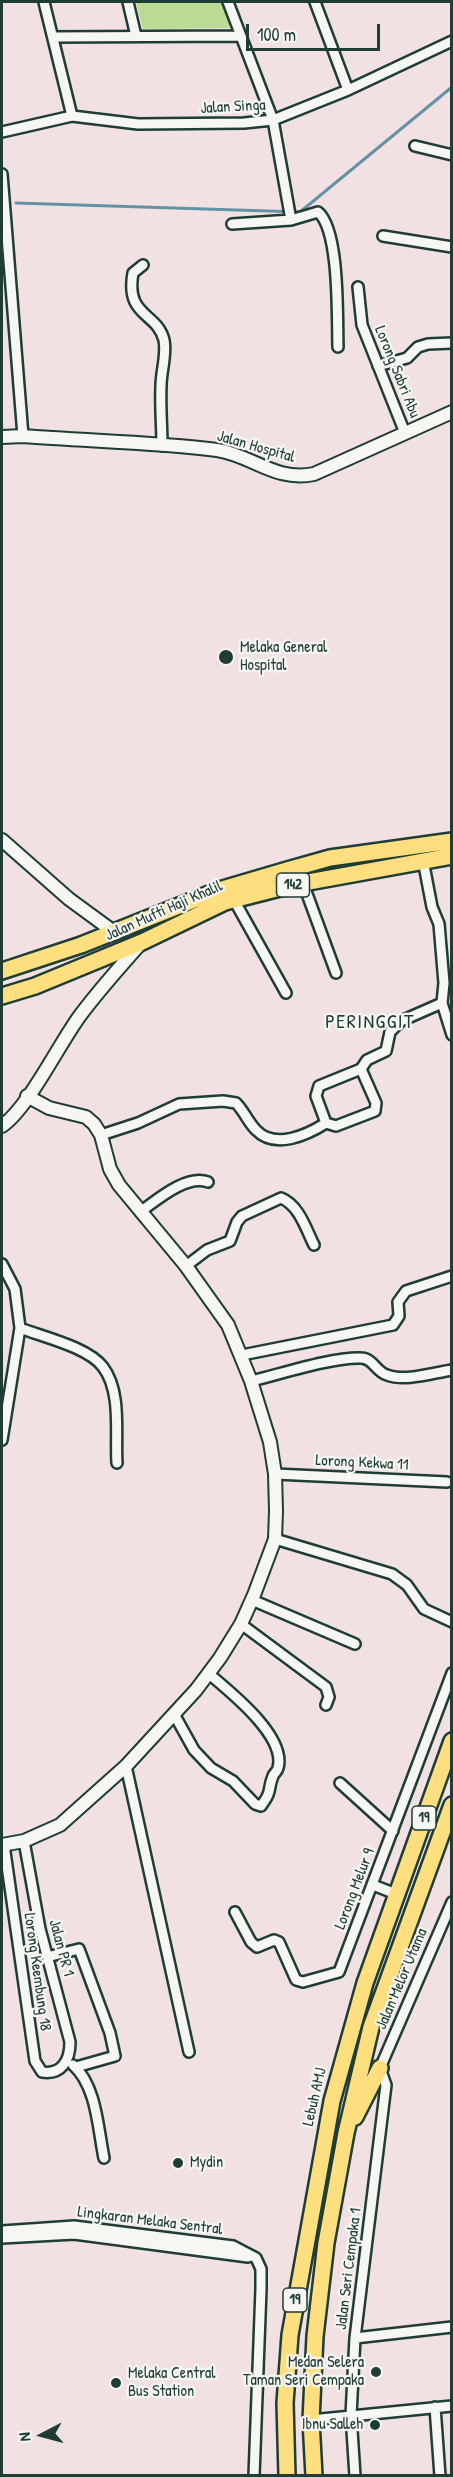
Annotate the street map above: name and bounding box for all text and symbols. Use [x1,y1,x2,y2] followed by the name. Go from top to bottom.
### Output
[249,12,382,50] scale bar
[257,22,296,47] text: 100 m
[200,96,266,118] street label: Jalan Singa
[370,323,424,421] street label: Lorong Sabri Abu
[215,427,297,467] street label: Jalan Hospital
[240,638,327,676] place label: Melaka General Hospital
[217,648,235,666] marker: Melaka General Hospital
[276,873,310,897] road number: 142
[102,877,226,945] street label: Jalan Mufti Haji Khalil
[325,1011,415,1035] district label: PERINGGIT
[315,1451,409,1475] street label: Lorong Kekwa 11
[412,1806,436,1830] road number: 19
[331,1846,379,1932] street label: Lorong Melur 9
[19,1912,55,2032] street label: Lorong Keembung 18
[44,1917,78,1979] street label: Jalan PR 1
[372,1926,432,2032] street label: Jalan Melor Utama
[299,2066,331,2128] street label: Lebuh AMJ
[190,2153,223,2173] place label: Mydin
[171,2156,185,2170] marker: Mydin
[76,2203,224,2239] street label: Lingkaran Melaka Sentral
[332,2207,366,2331] street label: Jalan Seri Cempaka 1
[283,2288,307,2312] road number: 19
[243,2353,364,2391] place label: Medan Selera Taman Seri Cempaka
[128,2364,216,2402] place label: Melaka Central Bus Station
[369,2365,383,2379] marker: Medan Selera Taman Seri Cempaka
[109,2376,123,2390] marker: Melaka Central Bus Station
[12,2405,72,2465] north arrow
[302,2415,363,2435] place label: Ibnu Salleh
[368,2418,382,2432] marker: Ibnu Salleh
[13,2432,35,2442] text: N

